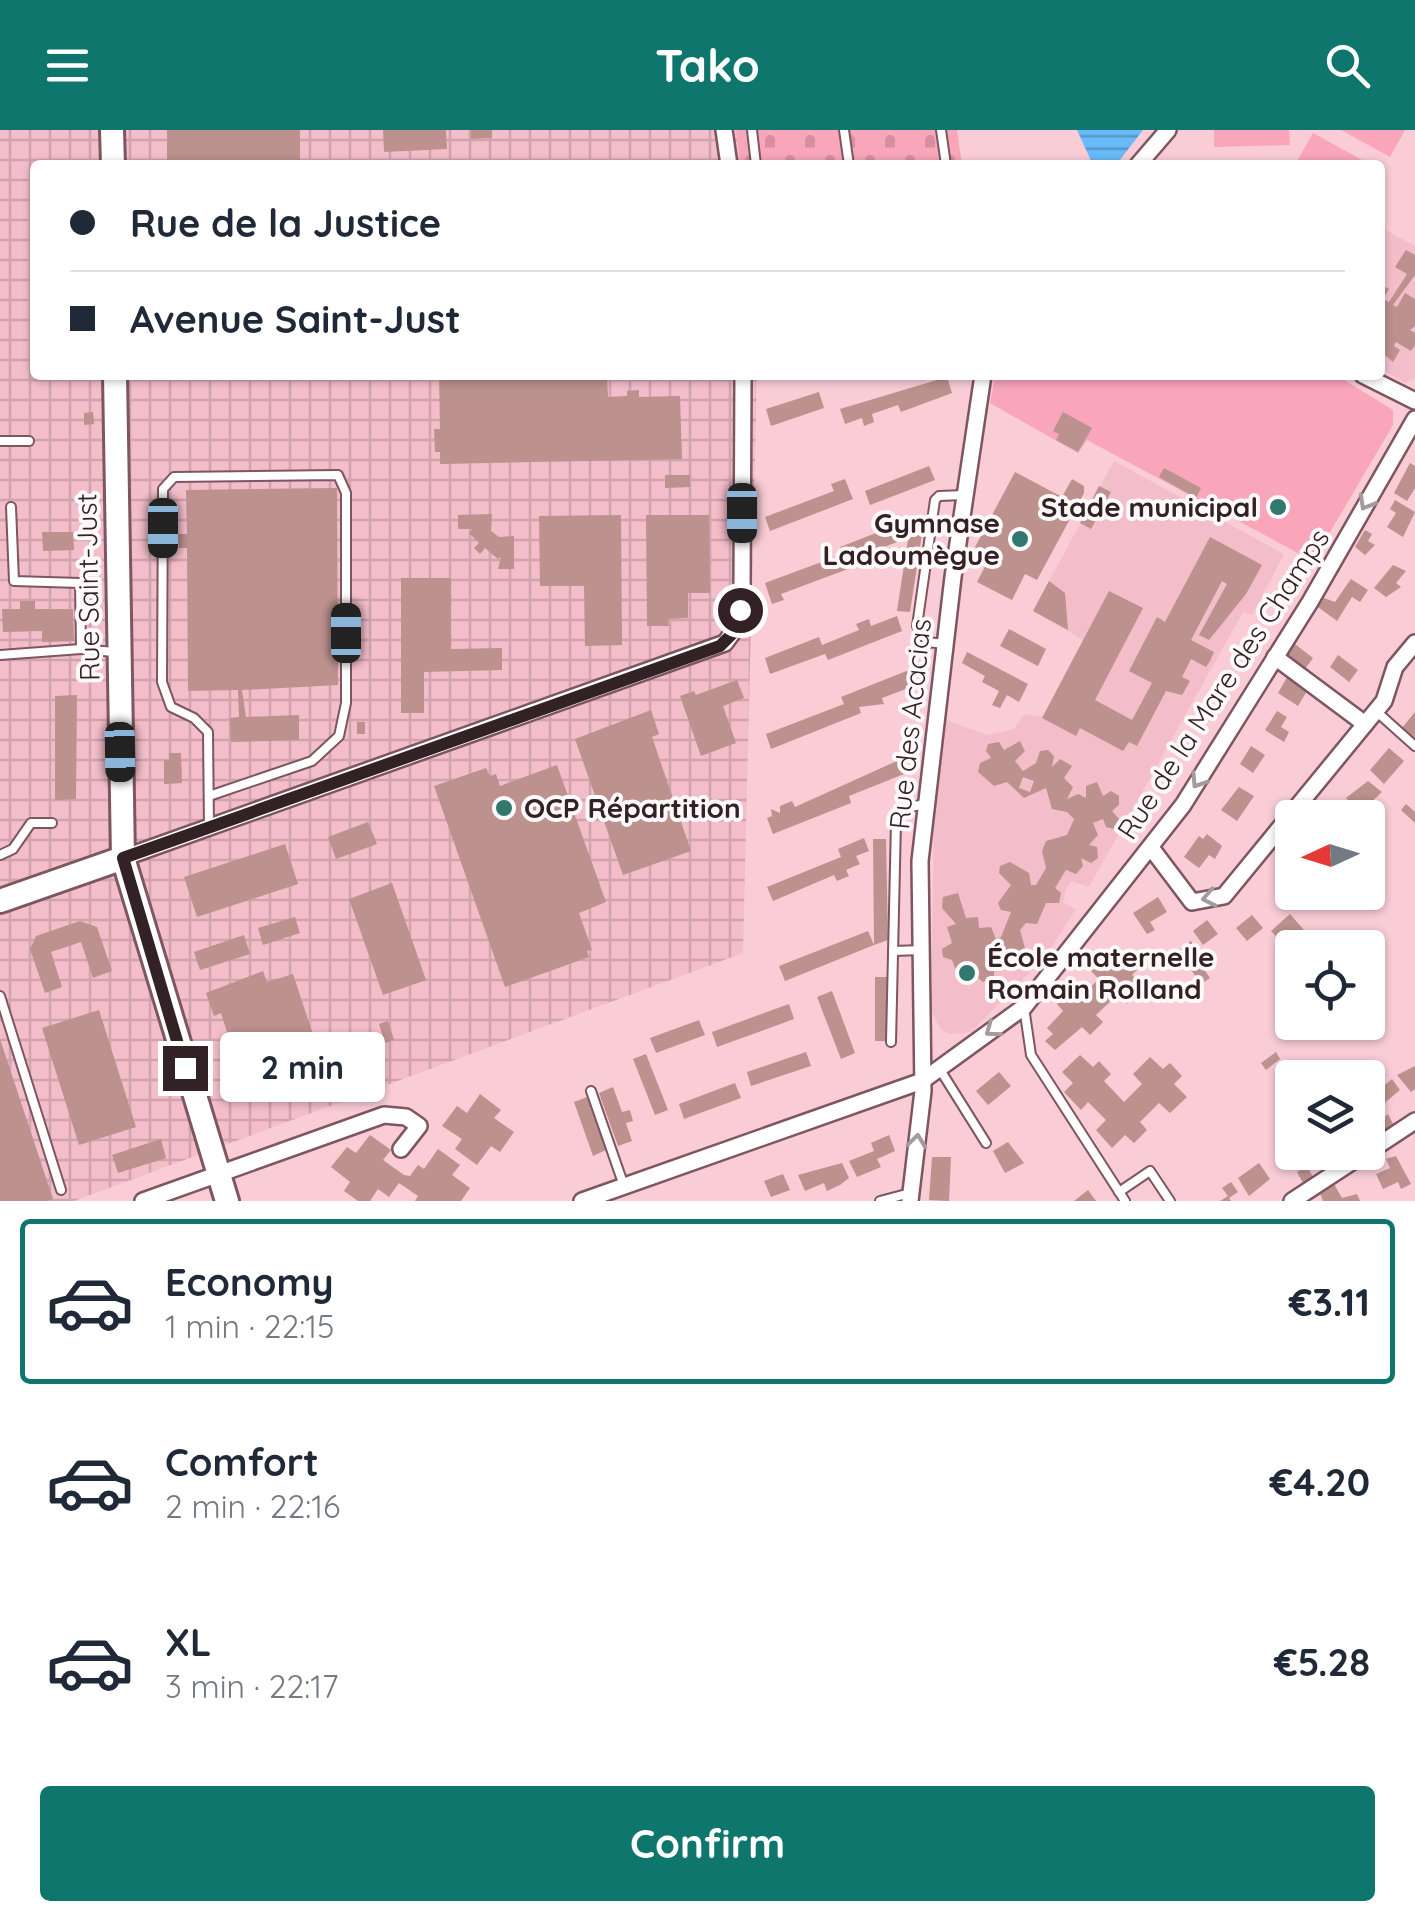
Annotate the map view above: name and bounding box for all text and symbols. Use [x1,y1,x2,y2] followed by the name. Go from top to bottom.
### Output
[655,37,760,93] text: Tako
[40,38,95,93] icon: menu
[1320,38,1375,93] icon: search
[130,199,441,247] text: Rue de la Justice
[130,295,461,343] text: Avenue Saint-Just
[727,483,757,543] car
[1041,489,1258,524] place label: Stade municipal
[68,493,107,681] street label: Rue Saint-Just
[1359,493,1379,511] one-way arrow
[1267,496,1289,518] marker: Stade municipal
[148,498,178,558] car
[822,505,1000,572] place label: Gymnase Ladoumègue
[1109,522,1336,846] street label: Rue de la Mare des Champs
[1009,528,1031,550] marker: Gymnase Ladoumègue
[718,588,763,633] route start
[331,603,361,663] car
[881,617,938,831] street label: Rue des Acacias
[104,722,136,782] car
[1191,770,1210,788] one-way arrow
[524,790,741,825] place label: OCP Répartition
[493,797,515,819] marker: OCP Répartition
[1275,800,1385,910] north arrow
[1275,800,1385,1170] map controls
[1200,886,1217,907] one-way arrow
[1275,930,1385,1040] button: locate
[987,939,1215,1006] place label: École maternelle Romain Rolland
[956,962,978,984] marker: École maternelle Romain Rolland
[985,1018,1003,1036] one-way arrow
[220,1033,385,1103] callout: 2 min
[163,1046,208,1091] route end
[261,1047,344,1087] text: 2 min
[1275,1060,1385,1170] button: layers
[905,1133,926,1150] one-way arrow
[45,1257,135,1347] icon: car
[165,1258,334,1306] text: Economy
[1289,1278,1370,1326] text: €3.11
[165,1306,335,1346] text: 1 min · 22:15
[45,1437,135,1527] icon: car
[165,1438,319,1486] text: Comfort
[1269,1458,1370,1506] text: €4.20
[165,1486,340,1526] text: 2 min · 22:16
[45,1617,135,1707] icon: car
[165,1618,211,1666] text: XL
[1274,1638,1370,1686] text: €5.28
[165,1666,338,1706] text: 3 min · 22:17
[40,1786,1375,1901] button: Confirm

